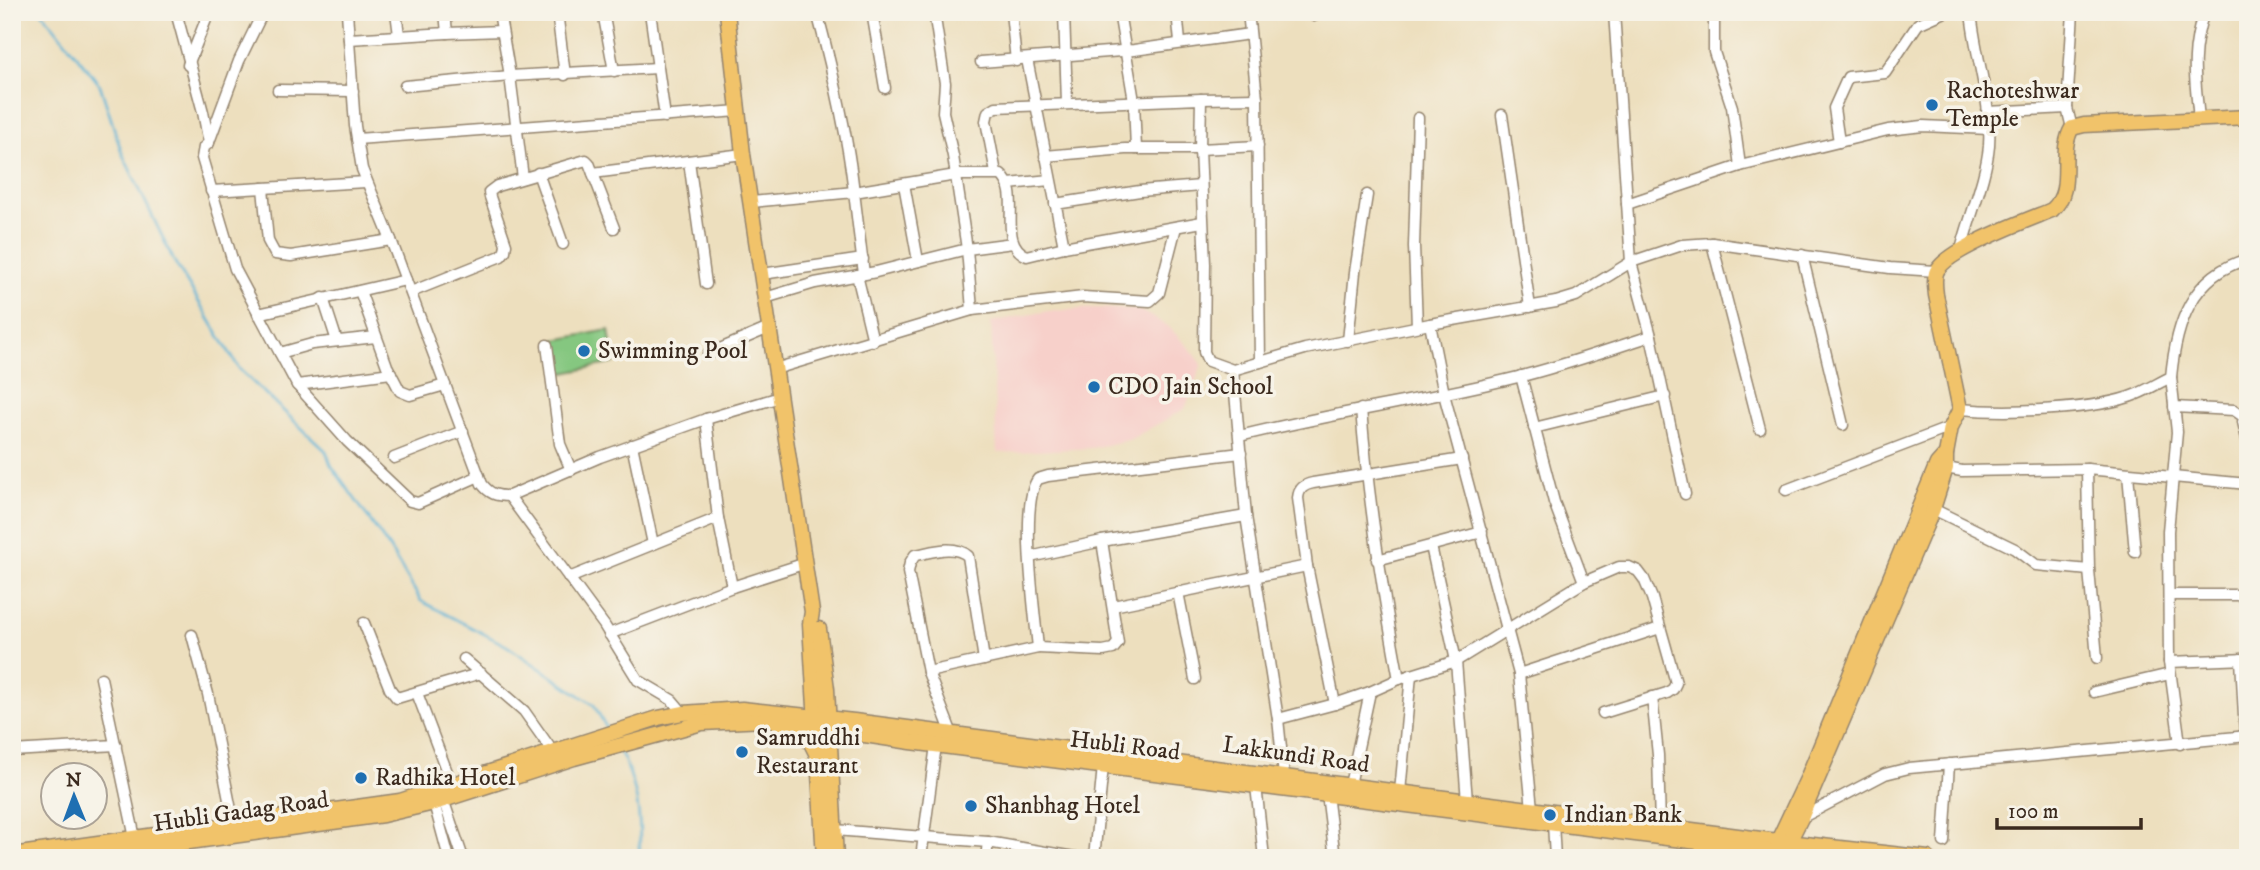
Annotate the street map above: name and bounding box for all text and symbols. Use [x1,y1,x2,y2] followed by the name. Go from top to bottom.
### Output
[1946,76,2079,134] place label: Rachoteshwar Temple
[1924,97,1940,113] marker: Rachoteshwar Temple
[598,336,748,366] place label: Swimming Pool
[576,343,592,359] marker: Swimming Pool
[1108,372,1274,402] place label: CDO Jain School
[1086,379,1102,395] marker: CDO Jain School
[756,723,860,781] place label: Samruddhi Restaurant
[1068,724,1182,768] street label: Hubli Road
[1221,730,1372,780] street label: Lakkundi Road
[734,744,750,760] marker: Samruddhi Restaurant
[38,762,108,832] north arrow
[375,763,516,793] place label: Radhika Hotel
[66,769,82,792] text: N
[353,770,369,786] marker: Radhika Hotel
[151,785,331,839] street label: Hubli Gadag Road
[1997,786,2141,830] scale bar
[985,791,1141,821] place label: Shanbhag Hotel
[963,798,979,814] marker: Shanbhag Hotel
[2008,799,2059,825] text: 100 m
[1564,800,1682,830] place label: Indian Bank
[1542,807,1558,823] marker: Indian Bank

